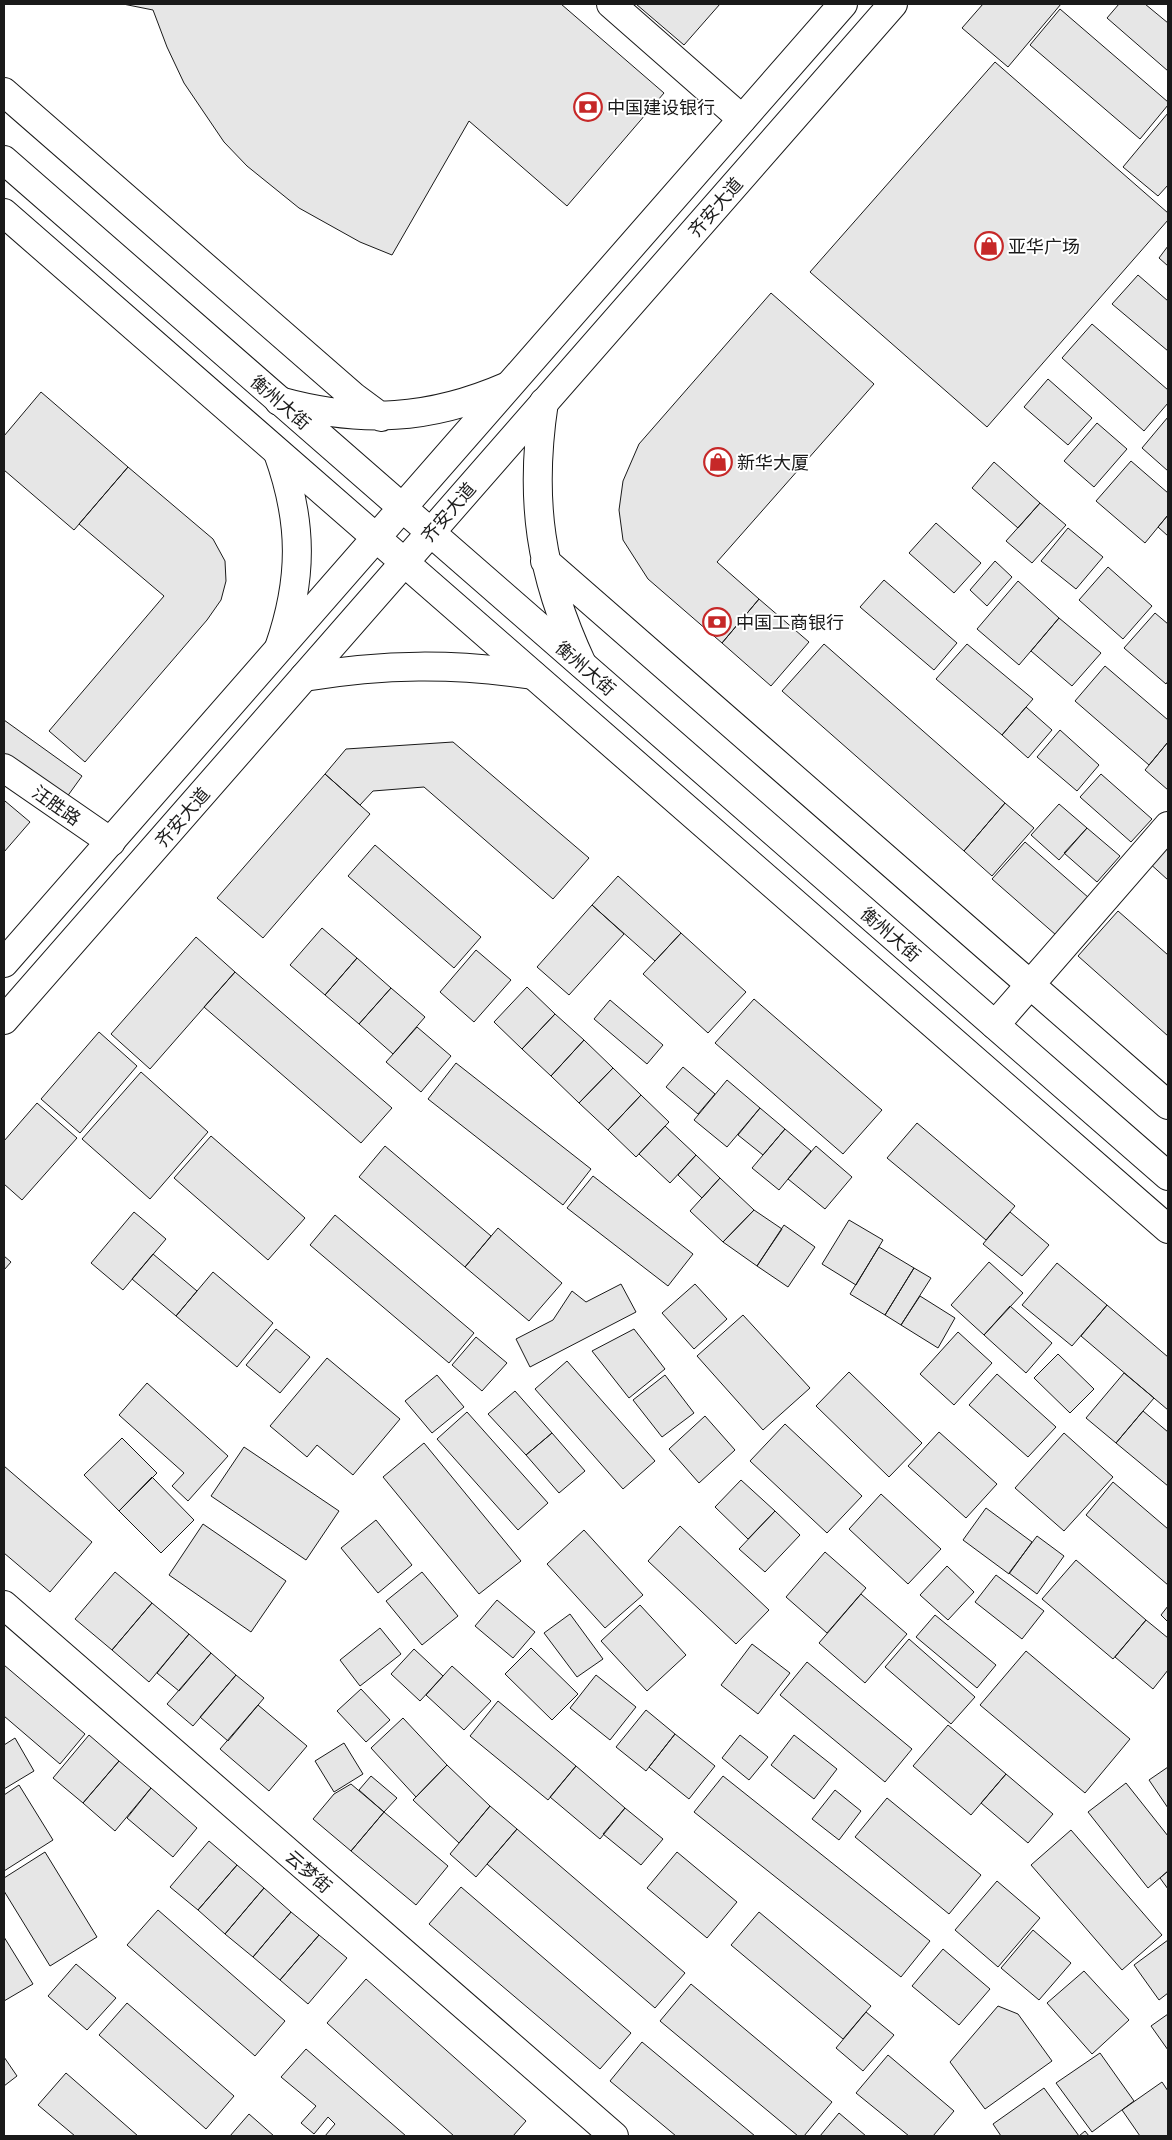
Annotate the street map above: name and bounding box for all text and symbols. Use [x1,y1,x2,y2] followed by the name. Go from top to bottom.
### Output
[573,92,603,122] bank icon: 中国建设银行
[607,96,715,118] place label: 中国建设银行
[683,173,747,241] street label: 齐安大道
[974,231,1004,261] shop icon: 亚华广场
[1008,235,1080,257] place label: 亚华广场
[247,370,315,434] street label: 衡州大街
[703,447,733,477] shop icon: 新华大厦
[737,451,809,473] place label: 新华大厦
[416,478,480,546] street label: 齐安大道
[702,607,732,637] bank icon: 中国工商银行
[736,611,844,633] place label: 中国工商银行
[552,636,620,700] street label: 衡州大街
[29,781,85,829] street label: 汪胜路
[150,783,214,851] street label: 齐安大道
[857,902,925,966] street label: 衡州大街
[281,1845,337,1897] street label: 云梦街

